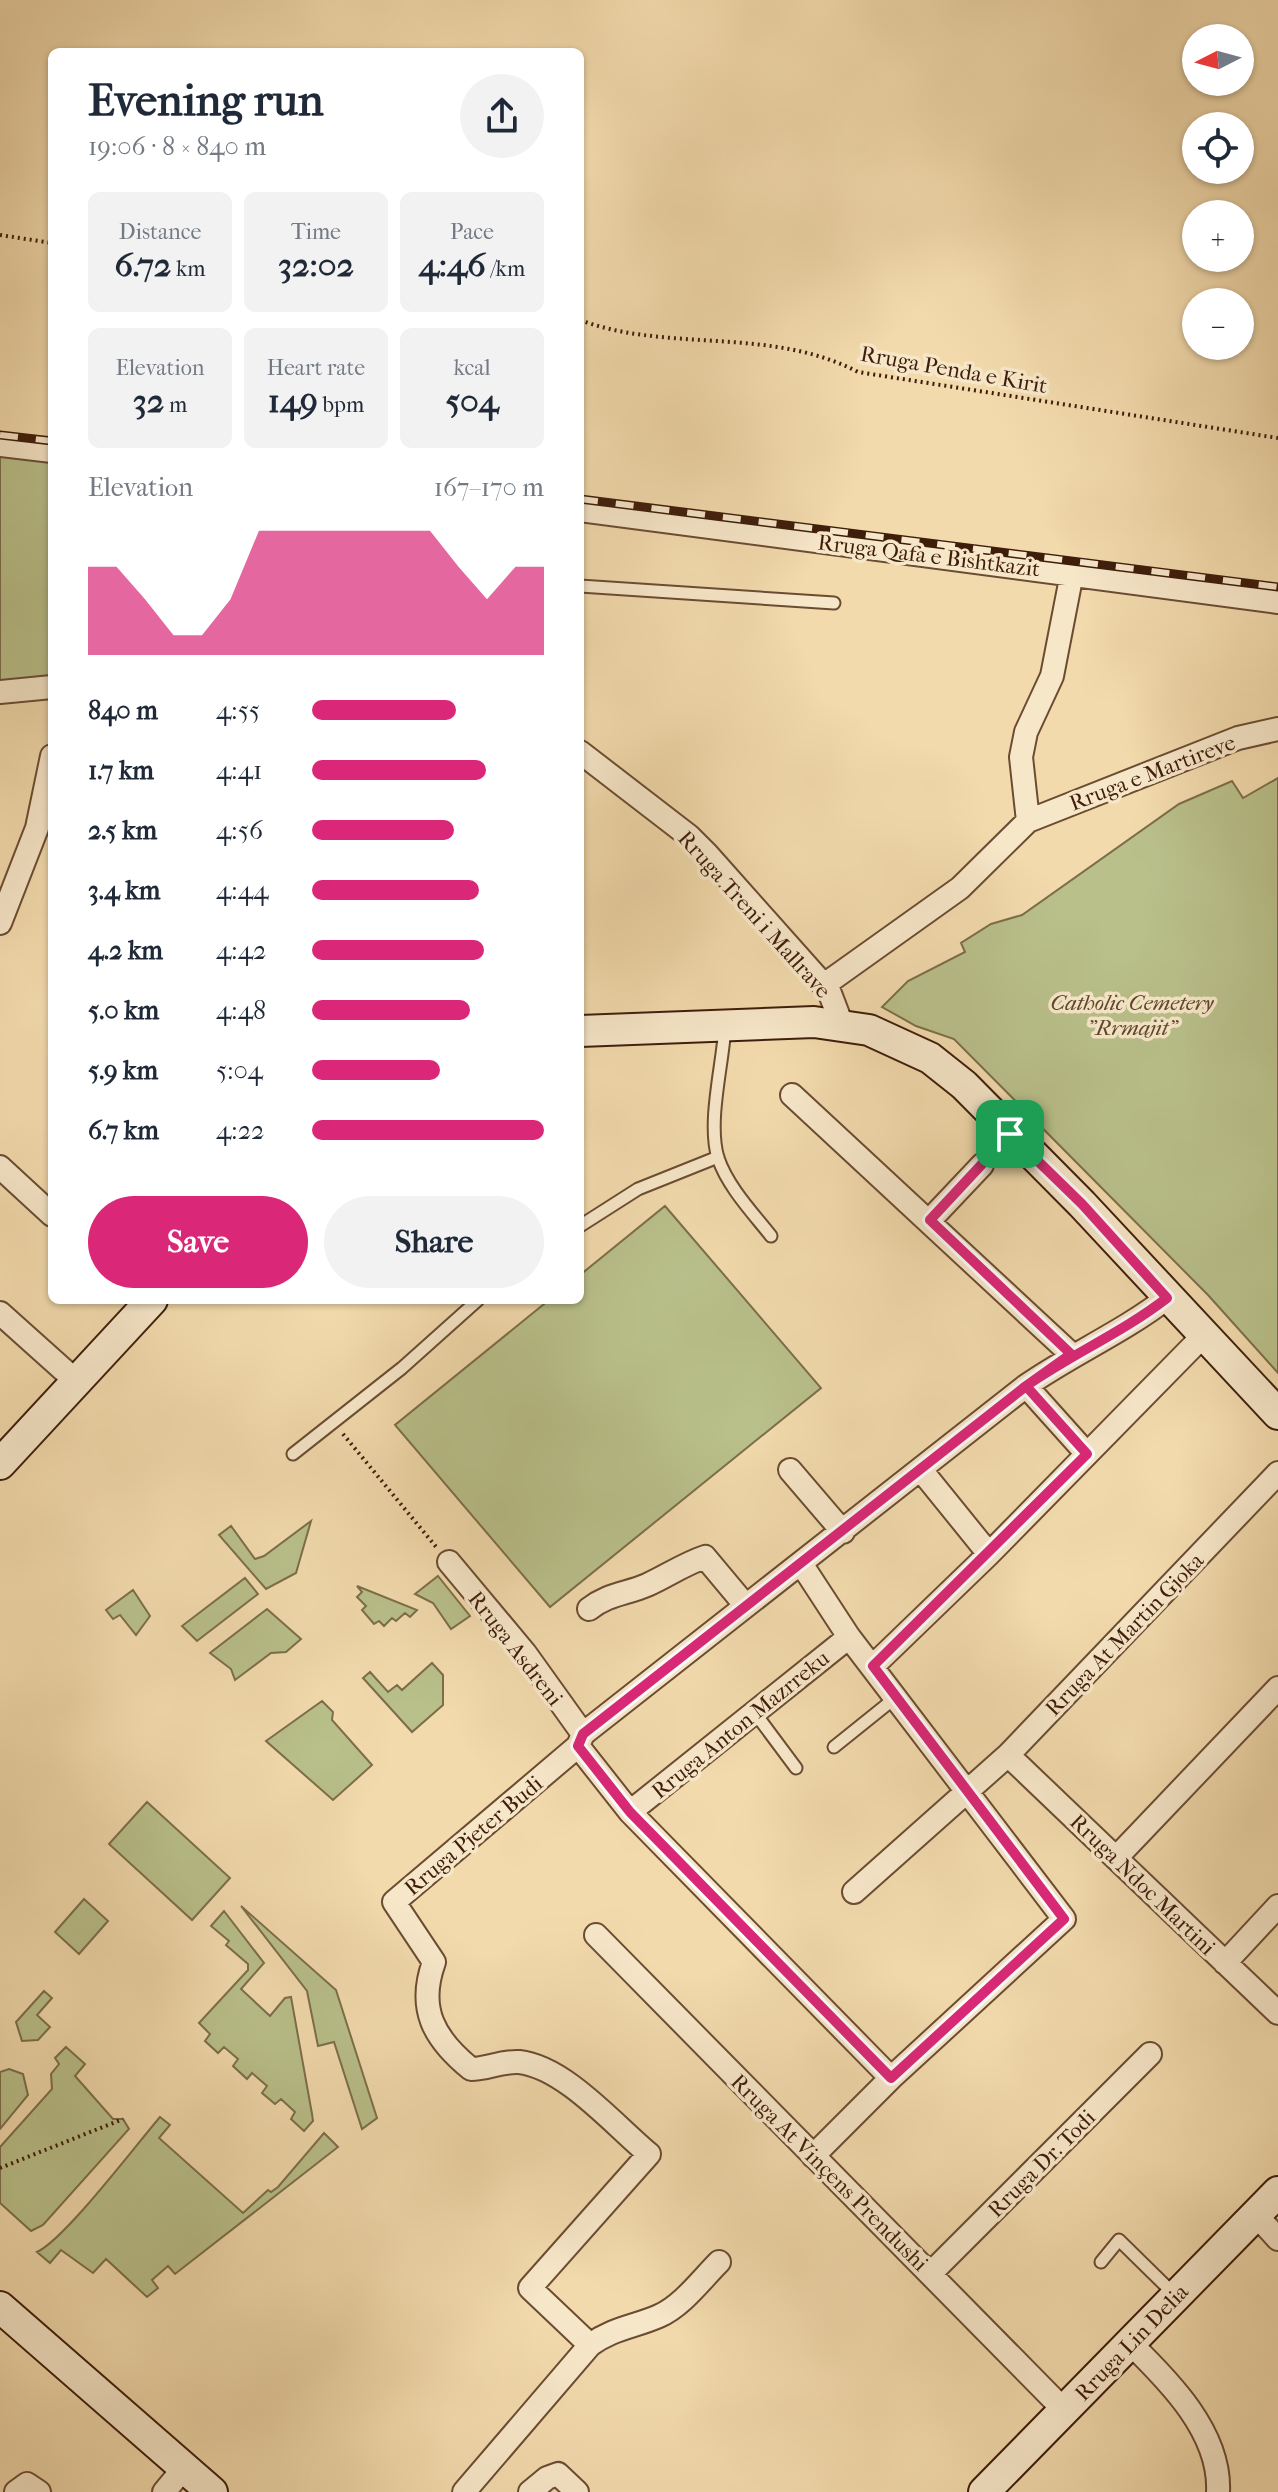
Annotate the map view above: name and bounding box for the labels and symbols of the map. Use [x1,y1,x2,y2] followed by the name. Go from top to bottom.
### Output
[1182,24,1254,96] north arrow
[858,341,1049,399] street label: Rruga Penda e Kirit
[816,529,1042,583] street label: Rruga Qafa e Bishtkazit
[1066,729,1239,817] street label: Rruga e Martireve
[672,826,836,1004] street label: Rruga Treni i Mallrave
[1050,990,1215,1041] park label: Catholic Cemetery "Rrmajit"
[976,1100,1044,1168] pin
[1040,1547,1210,1722] street label: Rruga At Martin Gjoka
[462,1586,568,1711] street label: Rruga Asdreni
[647,1645,835,1804] street label: Rruga Anton Mazrreku
[399,1770,548,1901] street label: Rruga Pjeter Budi
[1064,1809,1221,1961] street label: Rruga Ndoc Martini
[725,2069,934,2277] street label: Rruga At Vinçens Prendushi
[983,2104,1101,2223] street label: Rruga Dr. Todi
[1070,2278,1194,2406] street label: Rruga Lin Delia

